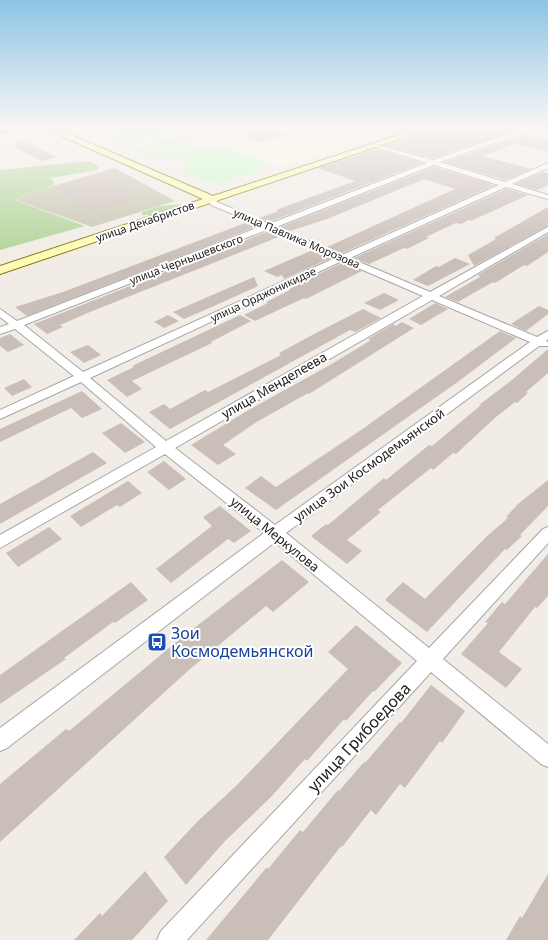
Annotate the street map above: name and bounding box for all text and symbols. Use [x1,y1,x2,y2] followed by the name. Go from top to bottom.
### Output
[94,197,196,245] street label: улица Декабристов
[231,204,363,272] street label: улица Павлика Морозова
[127,230,245,288] street label: улица Чернышевского
[208,263,318,325] street label: улица Орджоникидзе
[218,348,330,422] street label: улица Менделеева
[290,404,448,526] street label: улица Зои Космодемьянской
[227,492,323,576] street label: улица Меркулова
[171,622,313,662] place label: Зои Космодемьянской
[146,631,168,653] bus stop icon: Зои Космодемьянской
[303,678,415,796] street label: улица Грибоедова

